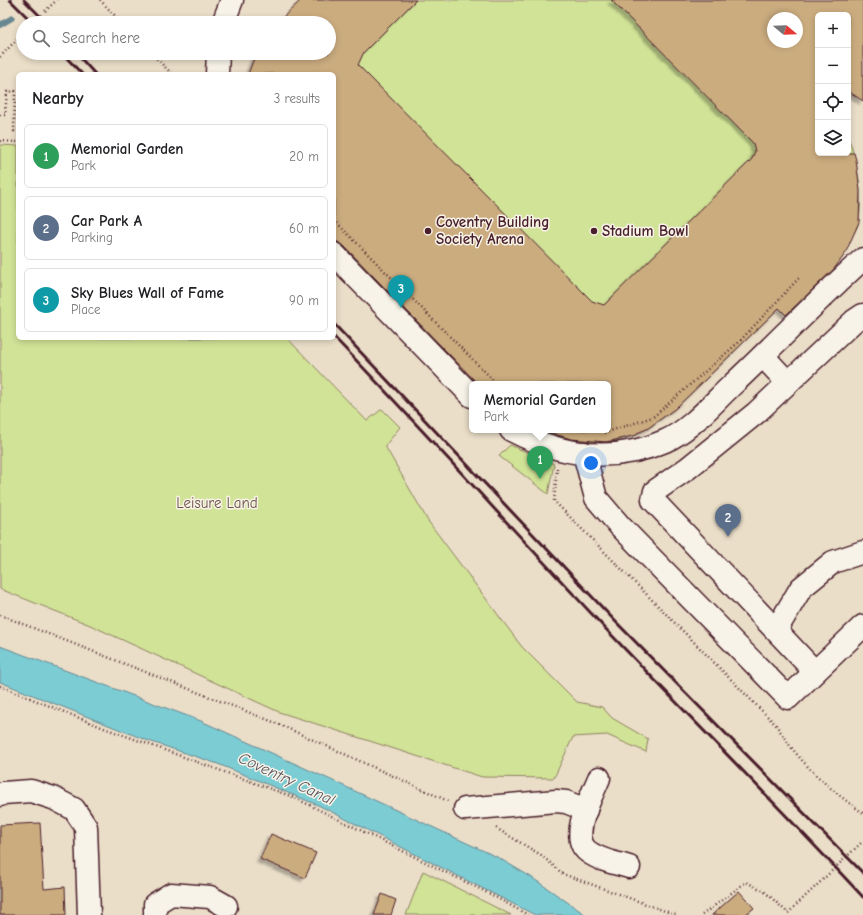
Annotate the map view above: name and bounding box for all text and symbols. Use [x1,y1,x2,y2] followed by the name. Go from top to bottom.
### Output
[767,12,803,48] north arrow
[815,12,851,156] map controls
[815,12,851,48] button: +
[16,16,336,60] search box
[30,27,52,49] icon: search
[62,29,140,47] text: Search here
[815,48,851,84] button: −
[815,84,851,120] button: locate
[32,89,83,108] text: Nearby
[274,91,320,106] text: 3 results
[815,120,851,156] button: layers
[71,140,184,158] text: Memorial Garden
[43,149,49,164] text: 1
[289,149,319,164] text: 20 m
[71,158,96,173] text: Park
[71,212,142,230] text: Car Park A
[436,213,549,248] place label: Coventry Building Society Arena
[43,221,49,236] text: 2
[289,221,319,236] text: 60 m
[602,222,689,240] place label: Stadium Bowl
[423,226,433,236] marker: Coventry Building Society Arena
[589,226,599,236] marker: Stadium Bowl
[71,230,113,245] text: Parking
[388,275,414,308] pin: 3
[71,284,224,302] text: Sky Blues Wall of Fame
[43,293,49,308] text: 3
[289,293,319,308] text: 90 m
[71,302,101,317] text: Place
[469,381,611,433] popup
[484,391,596,409] text: Memorial Garden
[484,409,509,424] text: Park
[527,446,553,479] pin: 1
[581,453,601,473] your location
[176,494,258,512] park label: Leisure Land
[715,504,741,537] pin: 2
[236,749,338,809] water label: Coventry Canal

